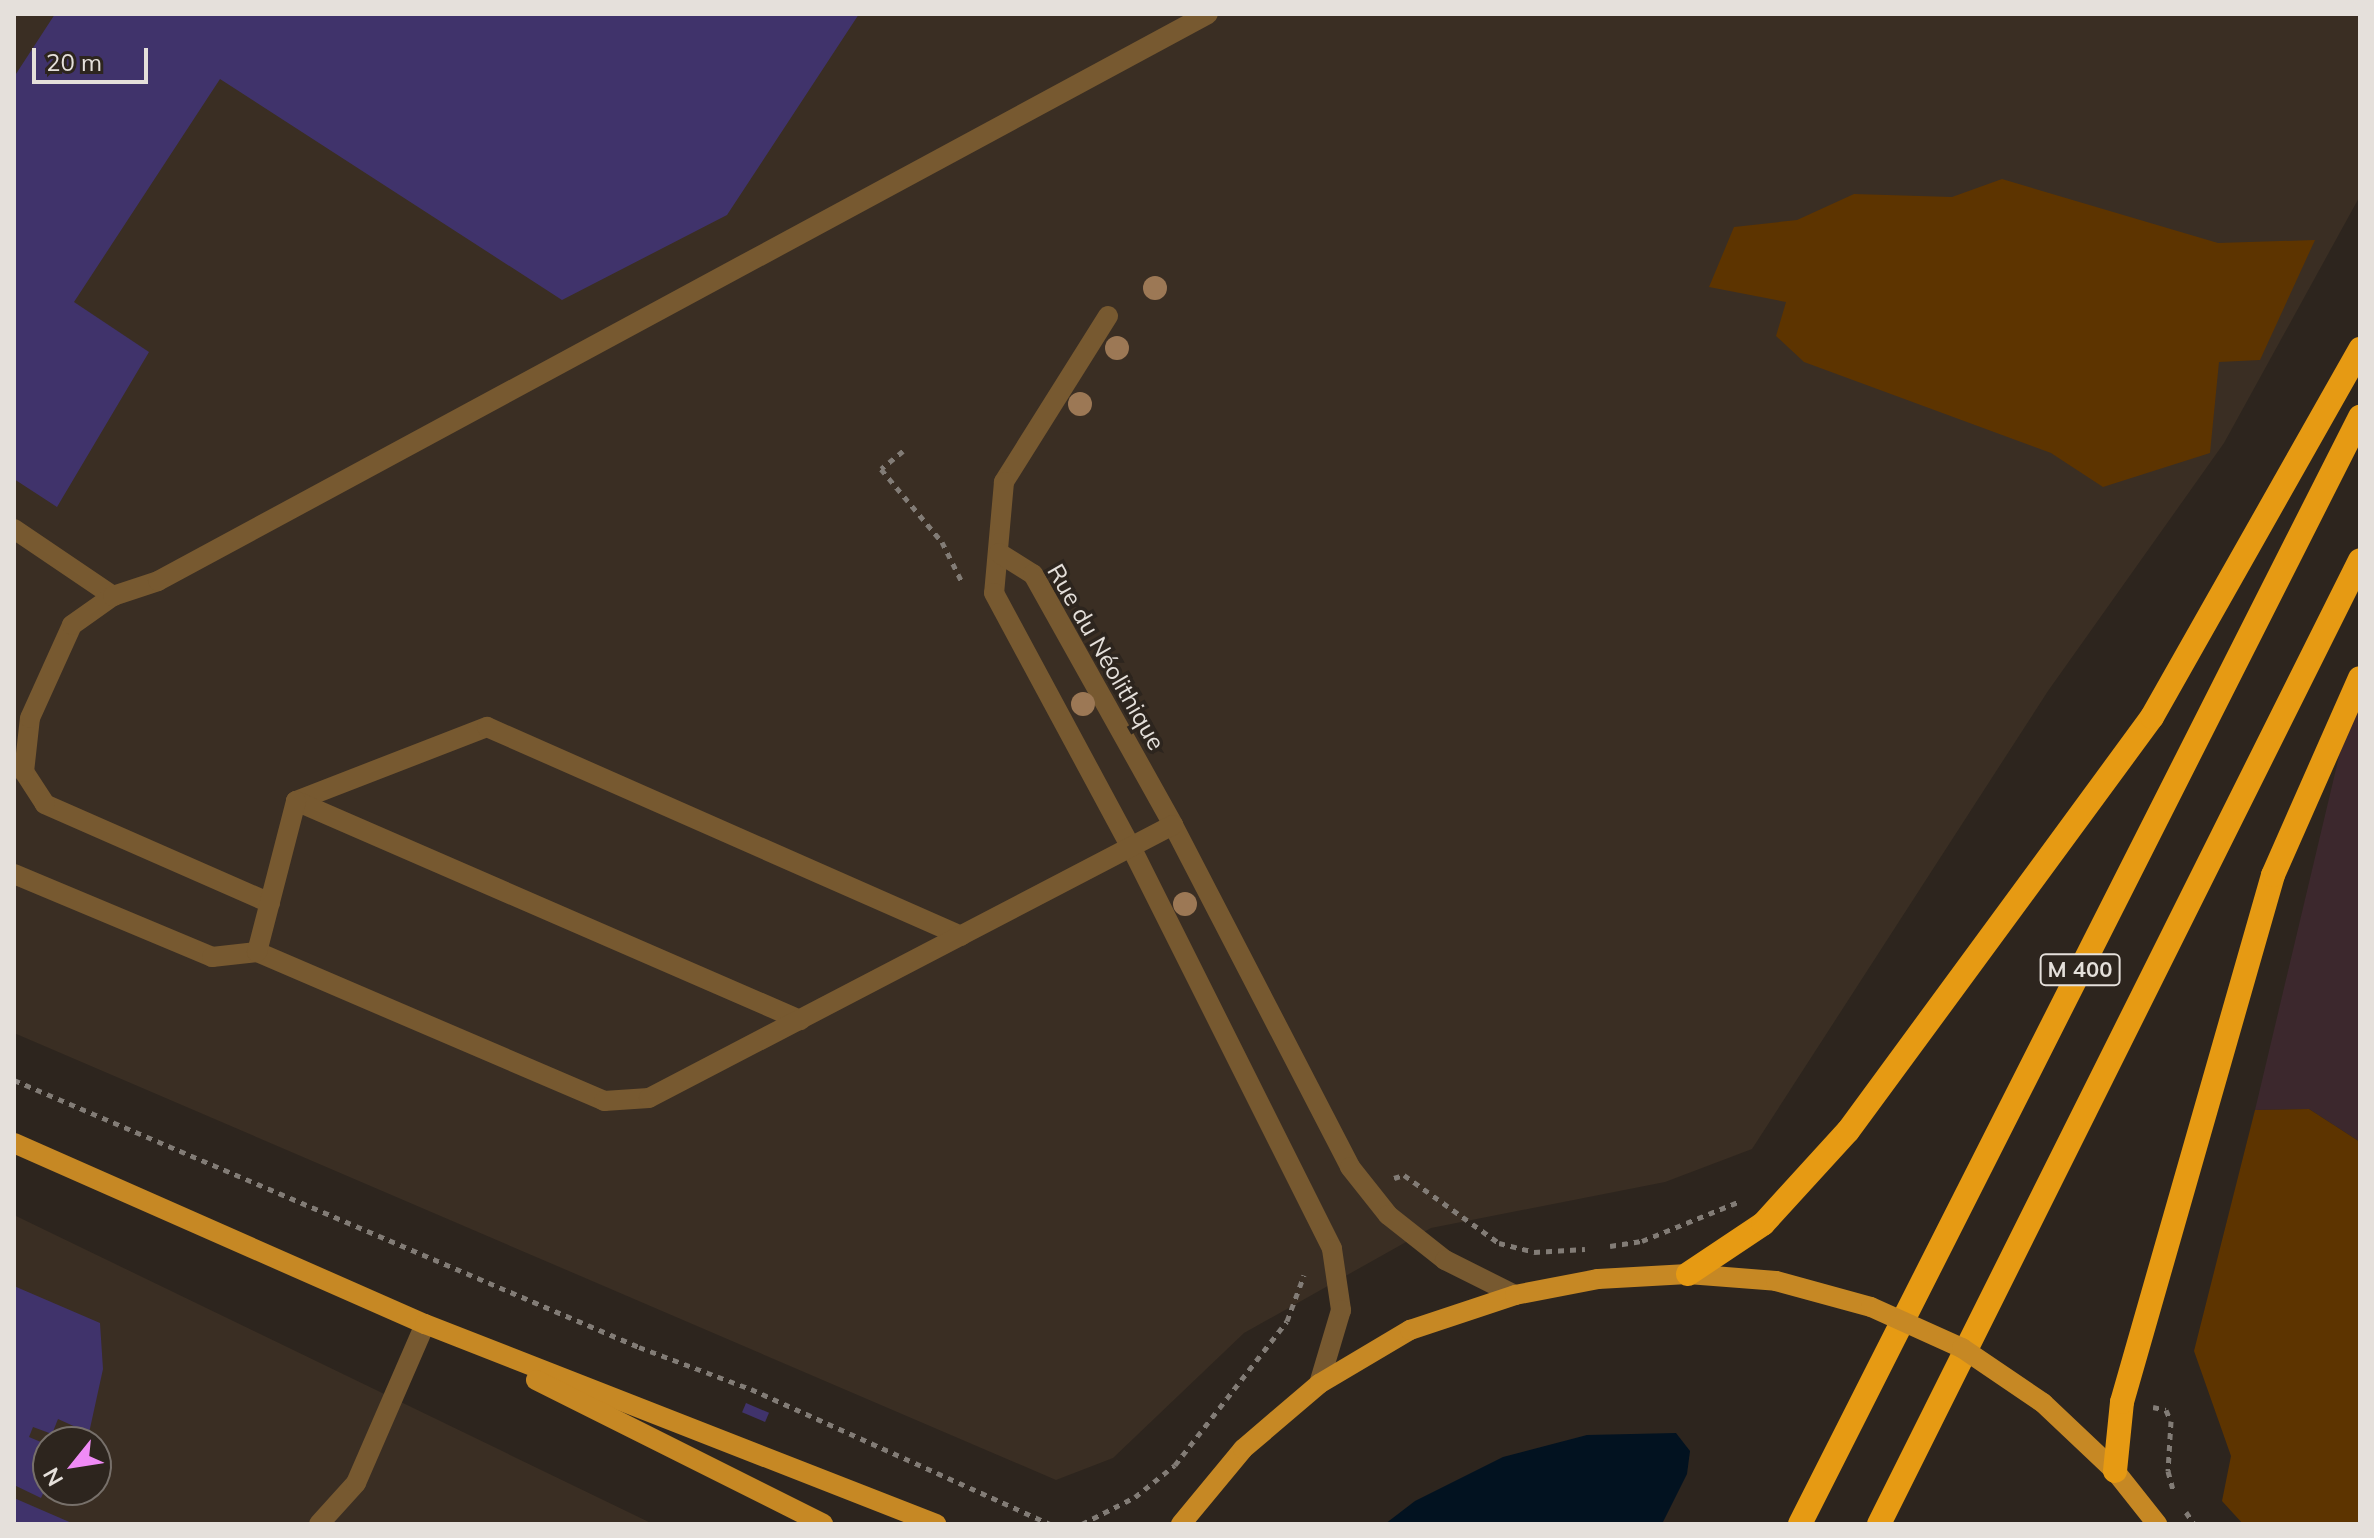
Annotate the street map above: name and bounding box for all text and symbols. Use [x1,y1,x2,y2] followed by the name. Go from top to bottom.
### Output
[36,32,152,82] scale bar
[46,47,102,77] text: 20 m
[1041,559,1171,755] street label: Rue du Néolithique
[2038,952,2122,988] road number: M 400
[32,1426,112,1506] north arrow
[37,1463,69,1491] text: N

